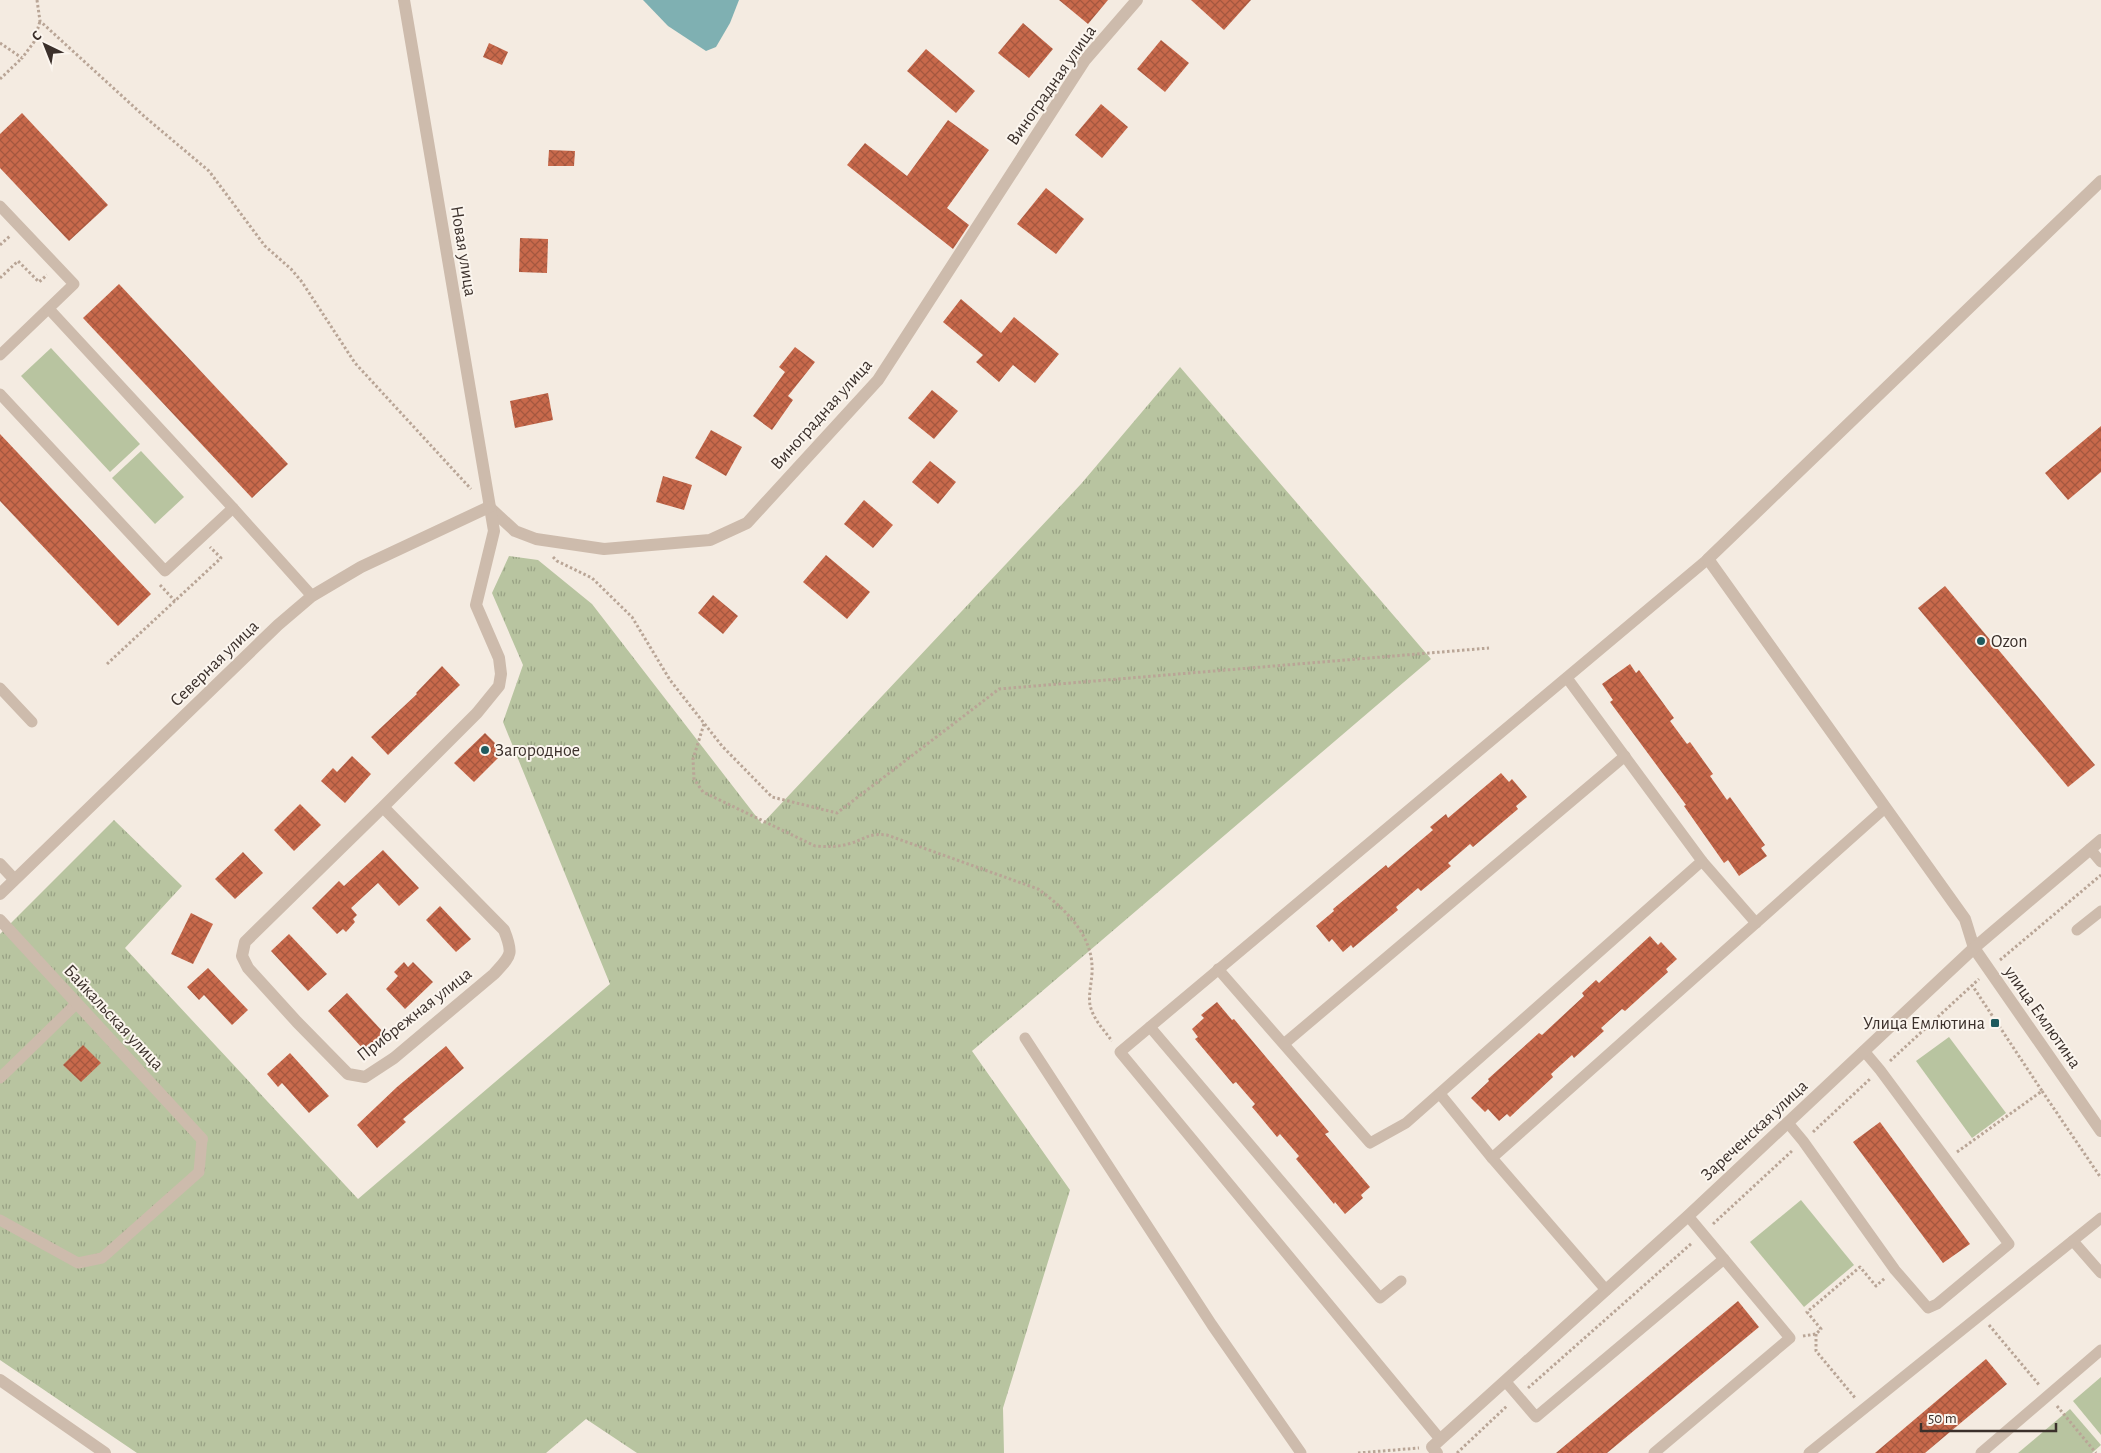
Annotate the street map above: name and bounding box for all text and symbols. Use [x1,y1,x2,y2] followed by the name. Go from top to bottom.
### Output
[20,20,70,70] north arrow
[1004,22,1100,149] street label: Виноградная улица
[29,28,45,44] text: С
[447,205,479,298] street label: Новая улица
[768,356,876,473] street label: Виноградная улица
[167,617,262,710] street label: Северная улица
[1991,633,2028,651] place label: Ozon
[1975,635,1987,647] marker: Ozon
[495,742,580,760] place label: Загородное
[479,744,491,756] marker: Загородное
[60,961,167,1074] street label: Байкальская улица
[2000,962,2084,1072] street label: улица Емлютина
[353,964,475,1065] street label: Прибрежная улица
[1863,1015,1985,1033] place label: Улица Емлютина
[1989,1017,2001,1029] marker: Улица Емлютина
[1698,1077,1811,1184] street label: Зареченская улица
[1921,1400,2056,1432] scale bar
[1928,1411,1957,1426] text: 50 m

